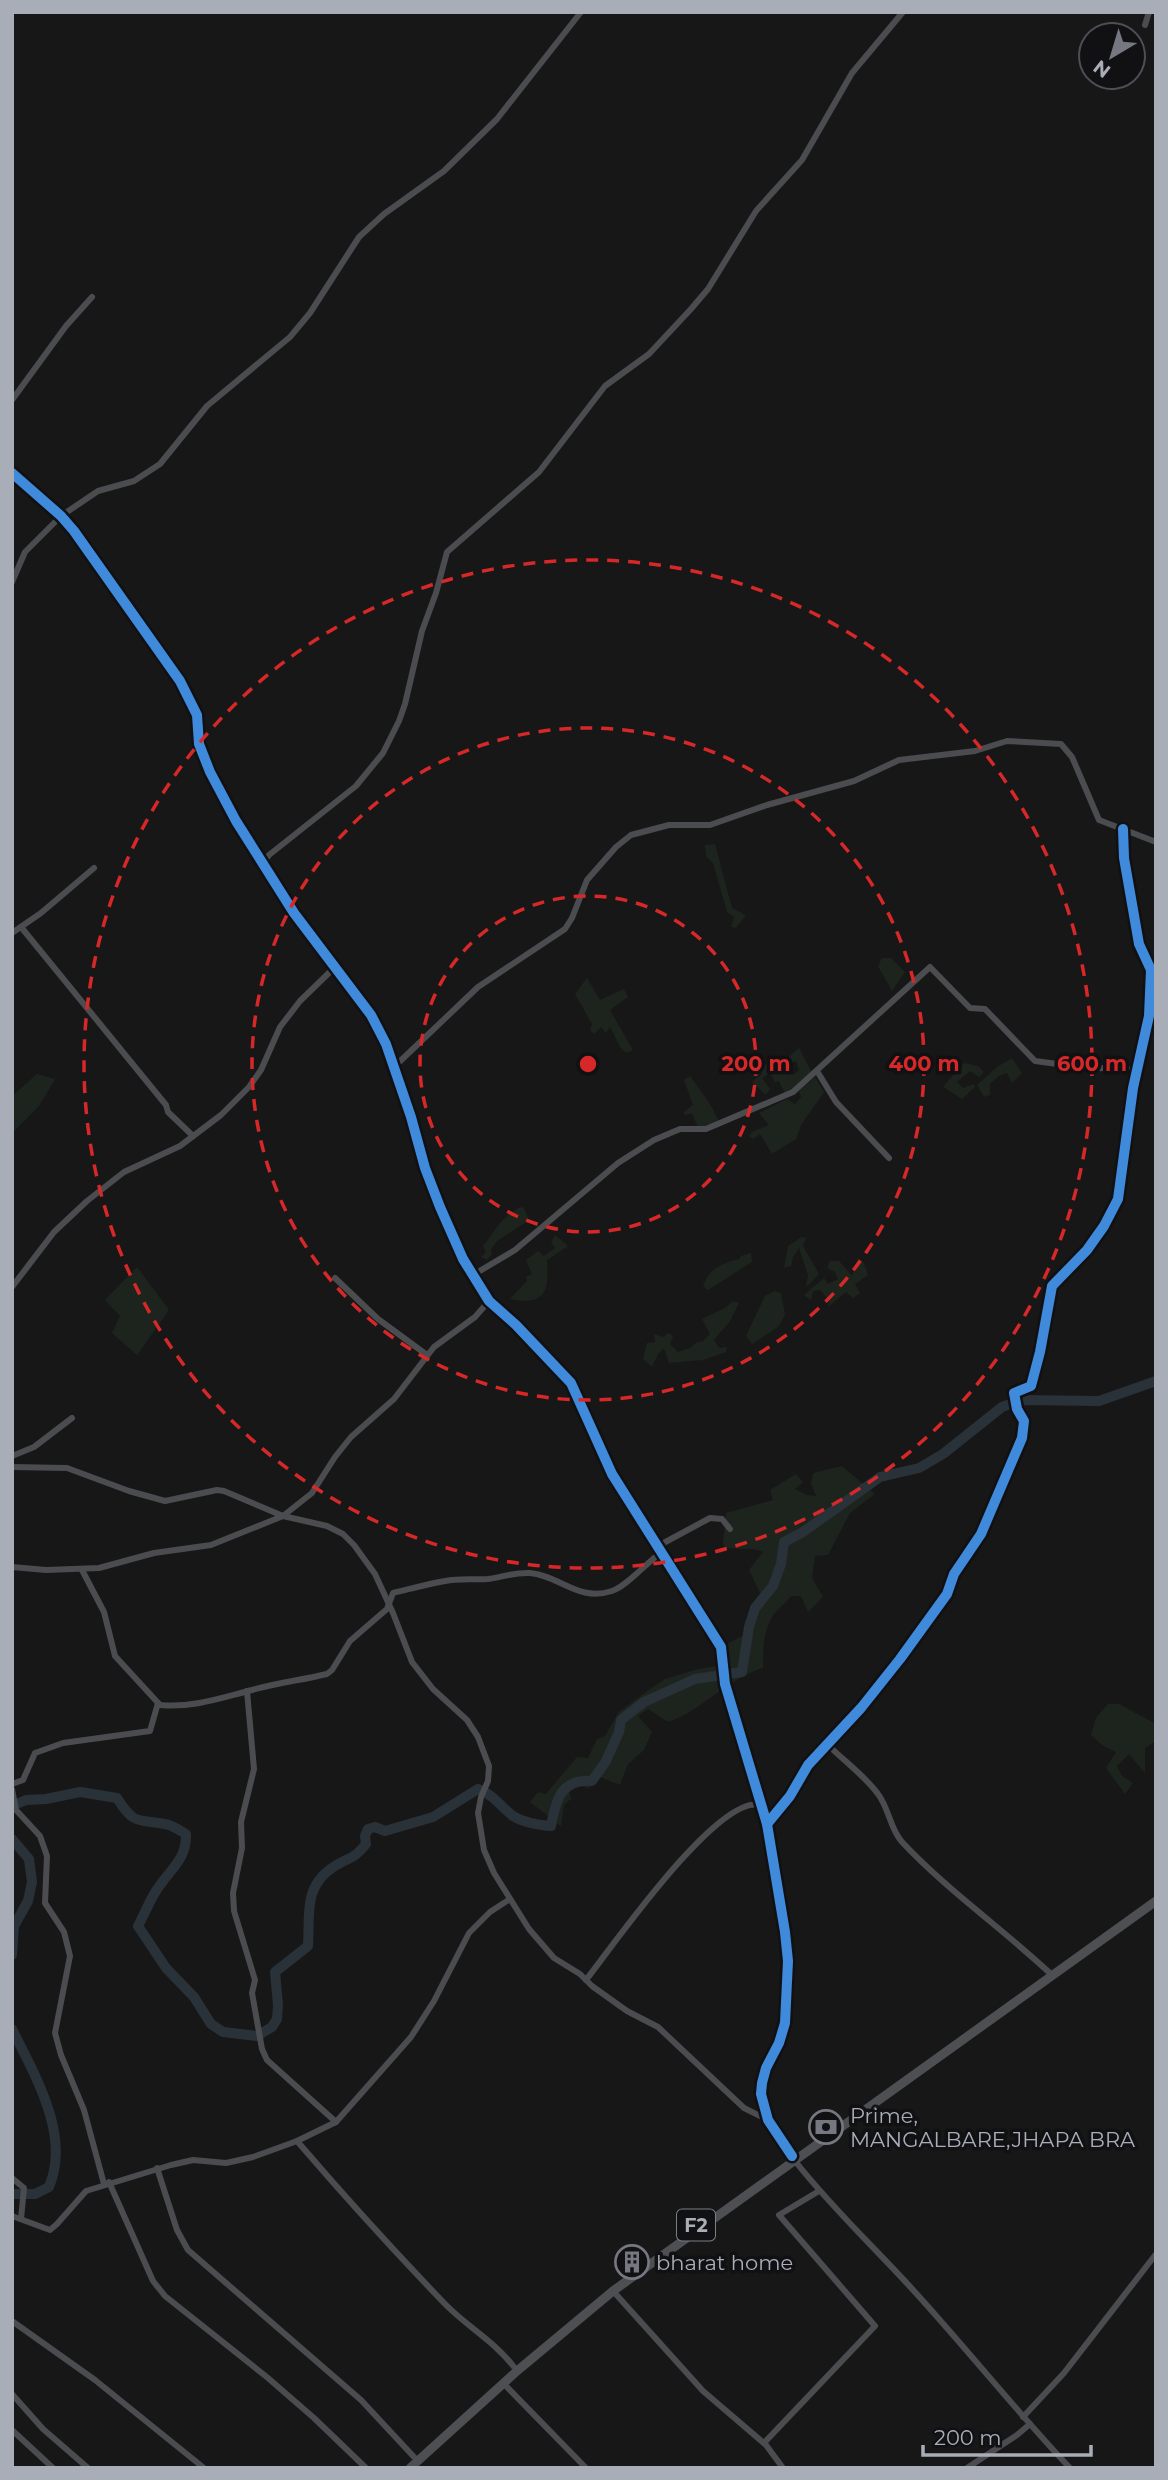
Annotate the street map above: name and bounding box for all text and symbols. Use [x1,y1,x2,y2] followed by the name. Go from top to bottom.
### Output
[1077,21,1147,91] north arrow
[1089,55,1115,83] text: N
[722,1051,790,1076] text: 200 m
[889,1051,959,1076] text: 400 m
[1057,1051,1127,1076] text: 600 m
[576,1052,600,1076] centre of rings
[850,2103,1136,2152] place label: Prime, MANGALBARE,JHAPA BRA
[807,2108,845,2146] bank icon: Prime, MANGALBARE,JHAPA BRA
[677,2210,715,2240] road number: F2
[613,2243,651,2281] building icon: bharat home
[656,2250,793,2275] place label: bharat home
[923,2414,1091,2458] scale bar
[934,2425,1001,2450] text: 200 m

